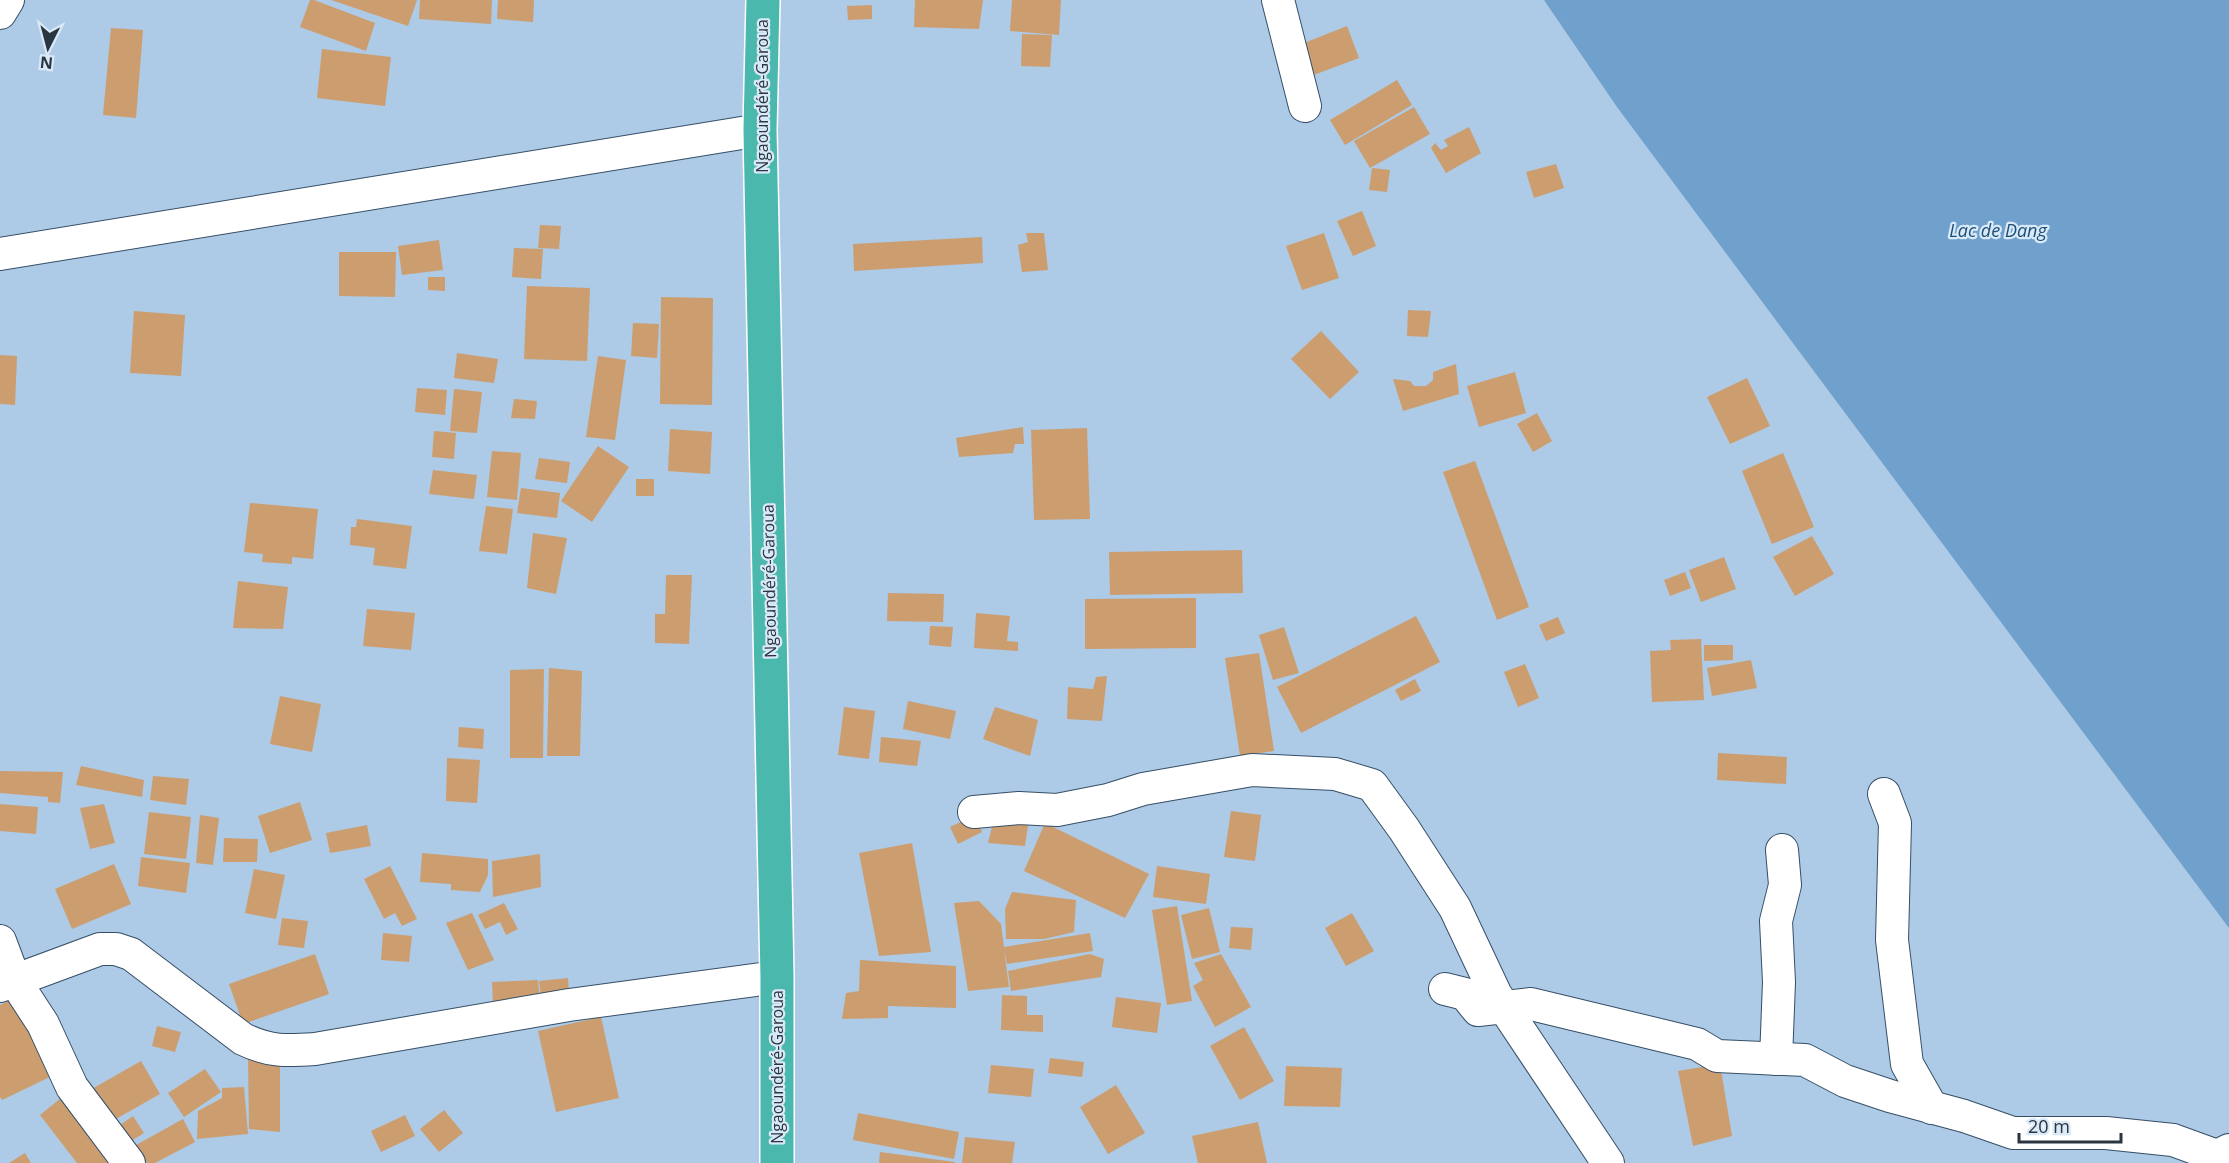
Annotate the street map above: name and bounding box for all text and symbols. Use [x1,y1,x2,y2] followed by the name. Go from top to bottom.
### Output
[18,18,78,78] north arrow
[751,19,773,173] street label: Ngaoundéré-Garoua
[39,51,54,75] text: N
[1949,218,2047,242] water label: Lac de Dang
[757,504,781,658] street label: Ngaoundéré-Garoua
[766,990,788,1144] street label: Ngaoundéré-Garoua
[2019,1106,2121,1144] scale bar
[2028,1114,2070,1138] text: 20 m

